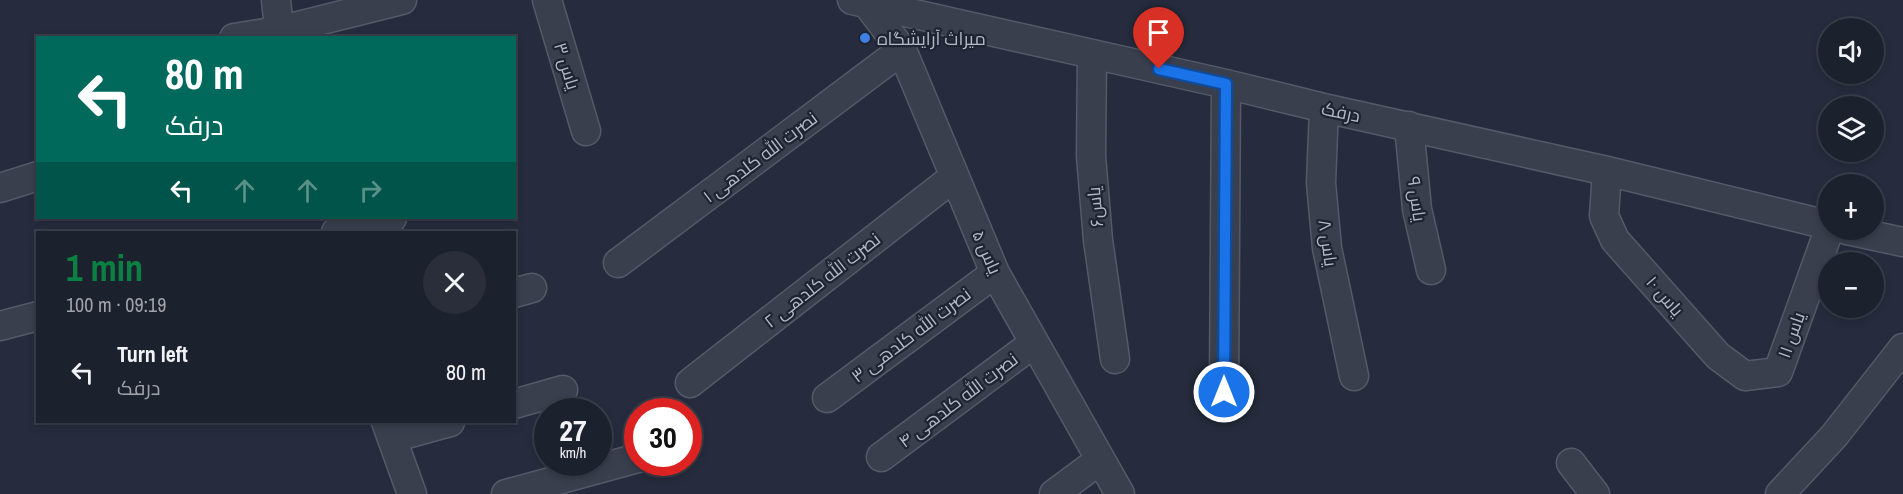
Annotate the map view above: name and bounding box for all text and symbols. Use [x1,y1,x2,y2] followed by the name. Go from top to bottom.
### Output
[1133,7,1184,69] pin
[1142,16,1175,49] icon: arrive
[1818,18,1884,318] map controls
[1818,18,1884,84] button: sound
[877,26,986,51] place label: میراث آرایشگاه
[858,31,872,45] marker: میراث آرایشگاه
[548,39,586,93] street label: یاس ۳
[165,46,244,102] text: 80 m
[66,60,144,138] icon: left
[1319,96,1363,128] street label: درفک
[1818,96,1884,162] button: layers
[698,106,822,208] street label: نصرت الله کلدهی ۱
[165,107,224,143] text: درفک
[165,174,198,207] icon: left
[228,174,261,207] icon: ahead
[291,174,324,207] icon: ahead
[354,174,387,207] icon: right
[1818,174,1884,240] button: +
[1401,175,1433,223] street label: یاس ۹
[1081,186,1109,228] street label: یاس۶
[1312,218,1344,268] street label: یاس ۸
[966,226,1008,278] street label: یاس ۵
[759,227,885,333] street label: نصرت الله کلدهی ۲
[66,244,143,292] text: 1 min
[423,251,486,314] button: close
[1818,252,1884,318] button: −
[1640,270,1690,322] street label: یاس ۱۰
[846,282,976,388] street label: نصرت الله کلدهی ۳
[66,291,166,318] text: 100 m · 09:19
[1771,308,1811,361] street label: یاس ۱۱
[117,339,188,369] text: Turn left
[893,347,1023,453] street label: نصرت الله کلدهی ۴
[66,356,99,389] icon: left
[446,357,486,387] text: 80 m
[1192,360,1256,424] position arrow
[117,374,160,401] text: درفک
[624,398,702,476] speed limit sign: 30
[559,410,587,450] text: 27
[560,442,586,463] text: km/h

